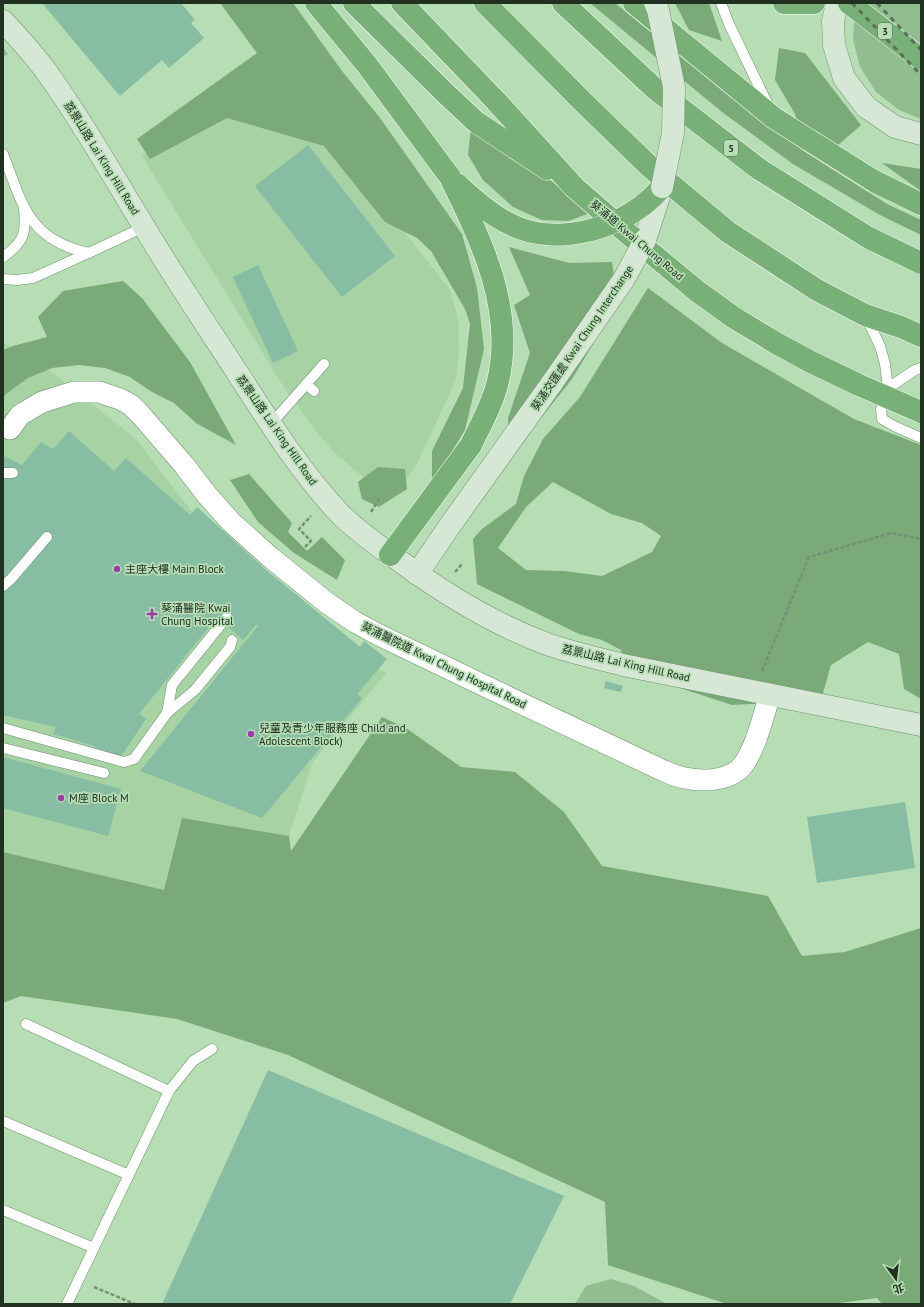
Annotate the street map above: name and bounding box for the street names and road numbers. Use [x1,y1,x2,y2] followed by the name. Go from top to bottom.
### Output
[878,23,892,39] road number: 3
[61,99,143,217] street label: 荔景山路 Lai King Hill Road
[724,140,738,156] road number: 5
[587,197,687,283] street label: 葵涌道 Kwai Chung Road
[528,262,636,413] street label: 葵涌交匯處 Kwai Chung Interchange
[234,372,320,488] street label: 荔景山路 Lai King Hill Road
[359,619,529,711] street label: 葵涌醫院道 Kwai Chung Hospital Road
[560,641,692,685] street label: 荔景山路 Lai King Hill Road

